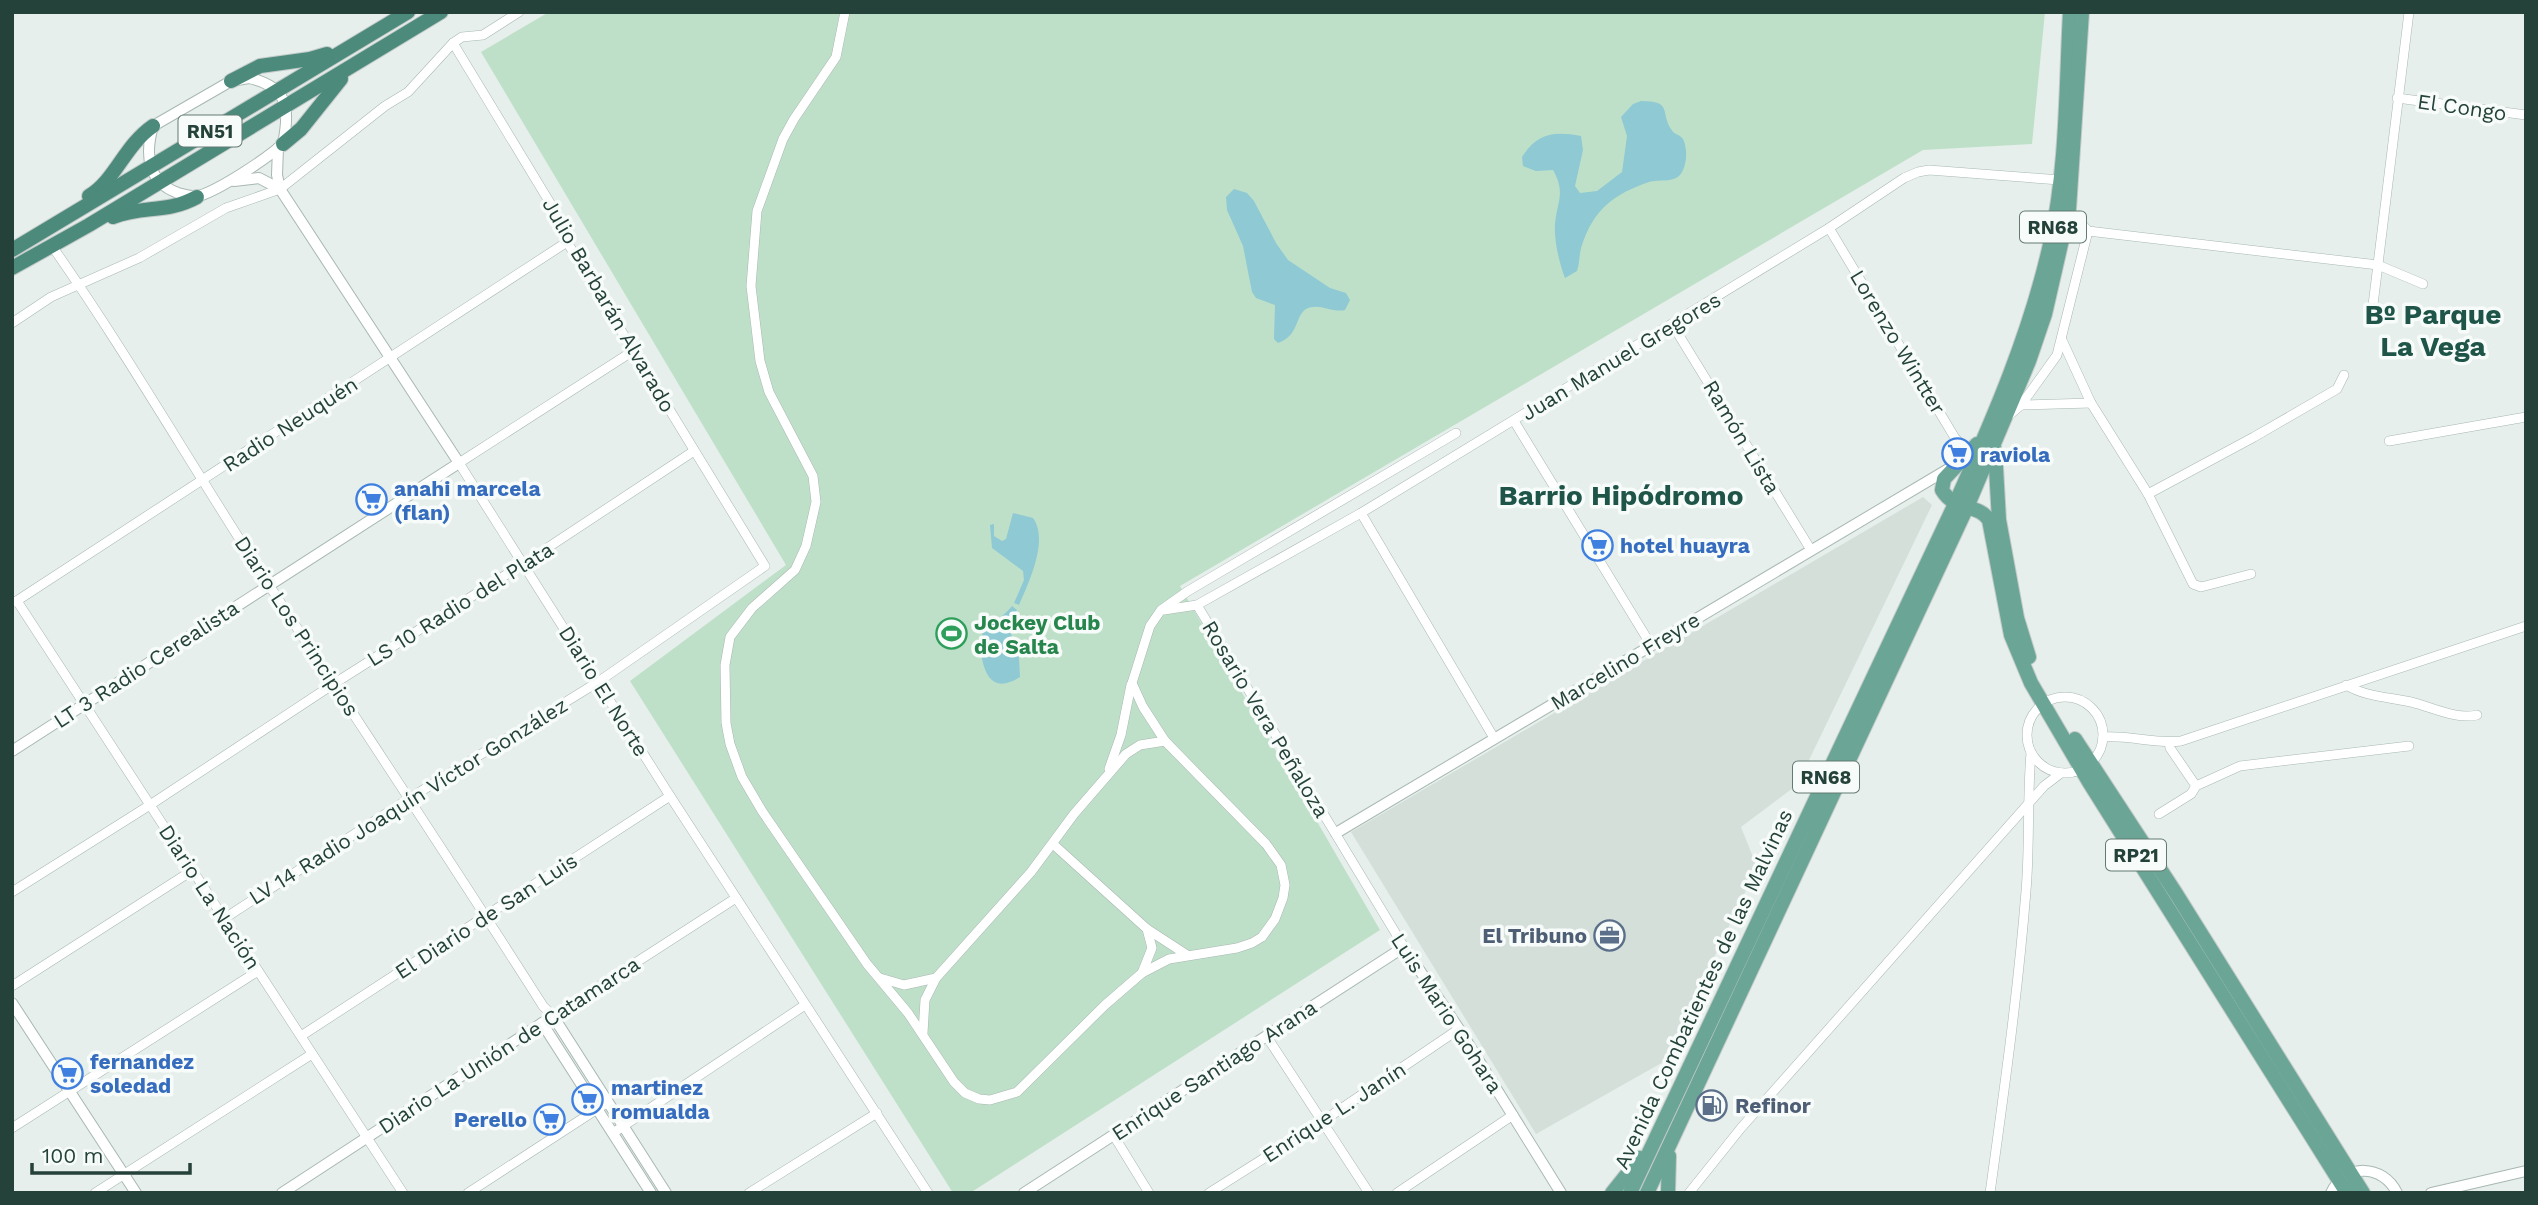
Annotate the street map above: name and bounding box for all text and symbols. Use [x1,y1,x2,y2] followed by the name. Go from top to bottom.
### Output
[2416,88,2508,126] street label: El Congo
[178,116,242,146] road number: RN51
[537,193,681,417] street label: Julio Barbarán Alvarado
[2020,212,2086,243] road number: RN68
[1845,265,1951,419] street label: Lorenzo Wintter
[1517,287,1725,425] street label: Juan Manuel Gregores
[2365,298,2501,363] district label: Bº Parque La Vega
[218,371,362,477] street label: Radio Neuquén
[1698,375,1786,499] street label: Ramón Lista
[1940,437,1974,471] supermarket icon: raviola
[1980,442,2051,467] place label: raviola
[394,476,541,525] place label: anahi marcela (flan)
[1499,479,1743,512] district label: Barrio Hipódromo
[354,483,388,517] supermarket icon: anahi marcela (flan)
[1580,528,1614,562] supermarket icon: hotel huayra
[230,531,364,721] street label: Diario Los Principios
[1620,533,1751,558] place label: hotel huayra
[362,536,558,672] street label: LS 10 Radio del Plata
[49,595,243,733] street label: LT 3 Radio Cerealista
[1546,607,1704,715] street label: Marcelino Freyre
[974,610,1100,659] place label: Jockey Club de Salta
[1197,616,1335,822] street label: Rosario Vera Peñaloza
[934,617,968,651] sports icon: Jockey Club de Salta
[554,621,654,761] street label: Diario El Norte
[244,692,572,910] street label: LV 14 Radio Joaquín Víctor González
[1793,762,1859,792] road number: RN68
[1608,805,1798,1173] street label: Avenida Combatientes de las Malvinas
[154,820,266,974] street label: Diario La Nación
[2106,840,2166,870] road number: RP21
[390,848,582,984] street label: El Diario de San Luis
[1593,918,1627,952] office icon: El Tribuno
[1482,923,1587,948] place label: El Tribuno
[1386,928,1508,1098] street label: Luis Mario Gohara
[374,951,644,1139] street label: Diario La Unión de Catamarca
[1107,994,1321,1146] street label: Enrique Santiago Arana
[90,1049,194,1098] place label: fernandez soledad
[50,1056,84,1090] supermarket icon: fernandez soledad
[1258,1056,1410,1168] street label: Enrique L. Janín
[611,1075,710,1124] place label: martinez romualda
[571,1082,605,1116] supermarket icon: martinez romualda
[1695,1088,1729,1122] fuel station icon: Refinor
[1735,1093,1811,1118] place label: Refinor
[533,1102,567,1136] supermarket icon: Perello
[454,1107,527,1132] place label: Perello
[32,1132,189,1176] scale bar
[42,1143,104,1168] text: 100 m

